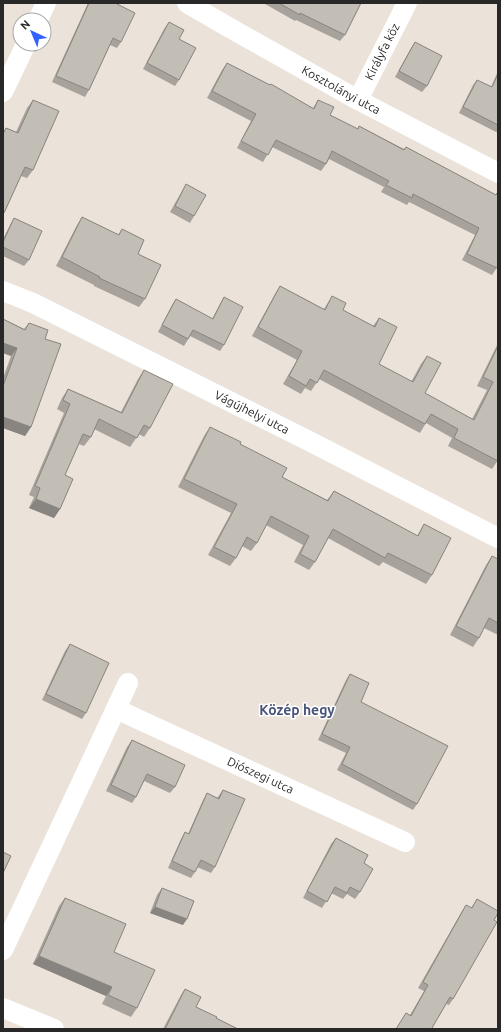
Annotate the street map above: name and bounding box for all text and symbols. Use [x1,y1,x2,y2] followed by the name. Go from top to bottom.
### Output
[12,12,52,52] north arrow
[18,18,32,32] text: N
[362,21,402,82] street label: Királyfa köz
[300,63,383,116] street label: Kosztolányi utca
[213,388,292,436] street label: Vágújhelyi utca
[259,702,335,718] district label: Közép hegy
[225,754,296,796] street label: Diószegi utca

